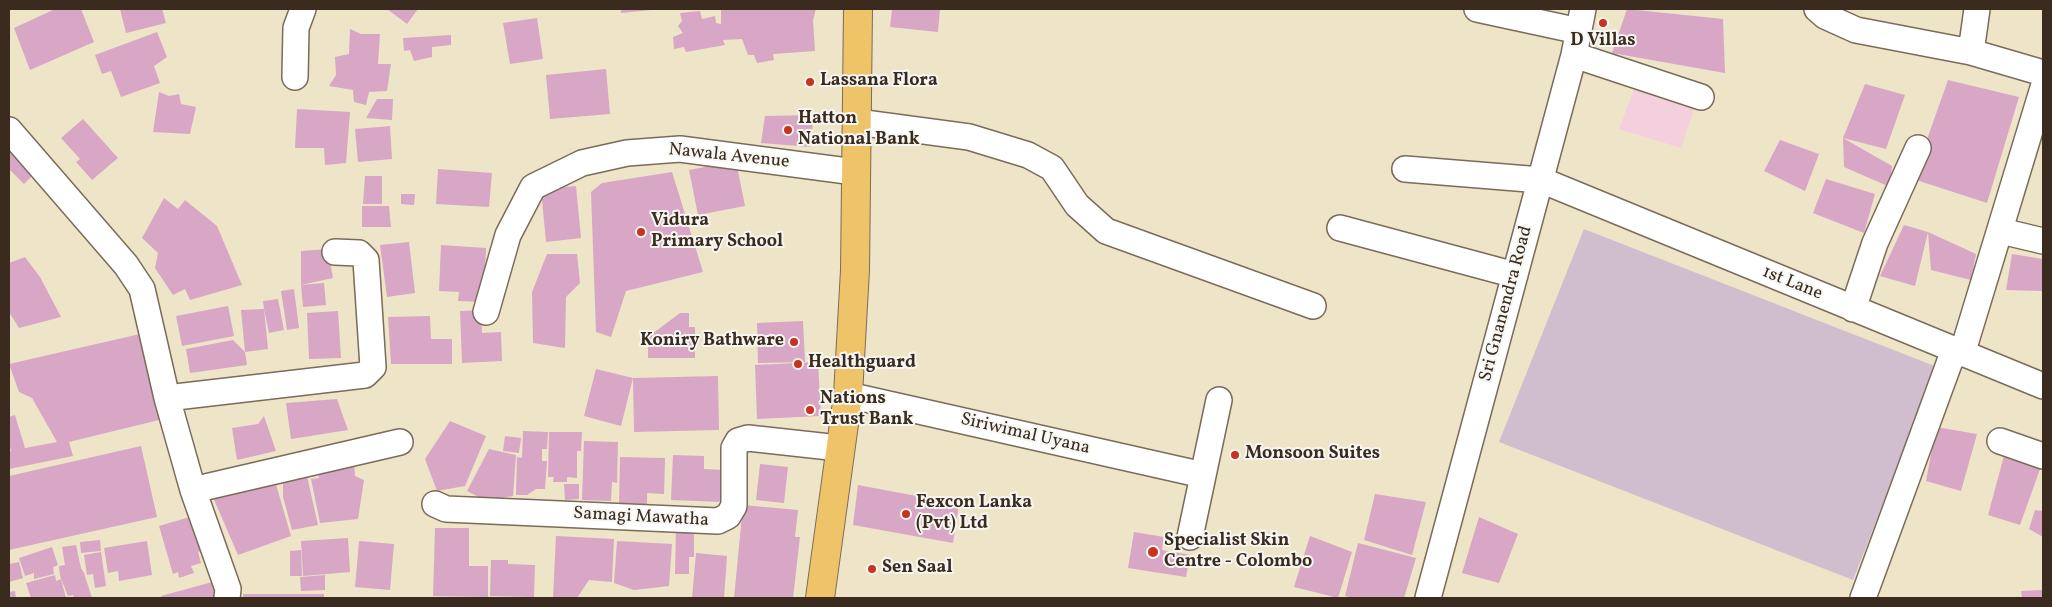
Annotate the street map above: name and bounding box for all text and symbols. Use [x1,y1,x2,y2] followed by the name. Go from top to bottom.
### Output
[1597,17,1609,29] marker: D Villas
[1570,31,1636,53] place label: D Villas
[820,71,938,93] place label: Lassana Flora
[804,76,816,88] marker: Lassana Flora
[798,109,920,152] place label: Hatton National Bank
[782,124,794,136] marker: Hatton National Bank
[667,140,791,174] street label: Nawala Avenue
[651,211,783,253] place label: Vidura Primary School
[1476,224,1538,384] street label: Sri Gnanendra Road
[635,226,647,238] marker: Vidura Primary School
[1759,262,1825,306] street label: 1st Lane
[640,331,784,353] place label: Koniry Bathware
[788,336,800,348] marker: Koniry Bathware
[808,353,916,375] place label: Healthguard
[792,358,804,370] marker: Healthguard
[820,389,913,432] place label: Nations Trust Bank
[804,404,816,416] marker: Nations Trust Bank
[958,410,1092,460] street label: Siriwimal Uyana
[1245,444,1380,466] place label: Monsoon Suites
[1229,449,1241,461] marker: Monsoon Suites
[916,493,1032,536] place label: Fexcon Lanka (Pvt) Ltd
[573,504,709,532] street label: Samagi Mawatha
[900,508,912,520] marker: Fexcon Lanka (Pvt) Ltd
[1164,531,1312,574] place label: Specialist Skin Centre - Colombo
[1146,545,1160,559] marker: Specialist Skin Centre - Colombo
[882,558,953,580] place label: Sen Saal
[866,563,878,575] marker: Sen Saal

